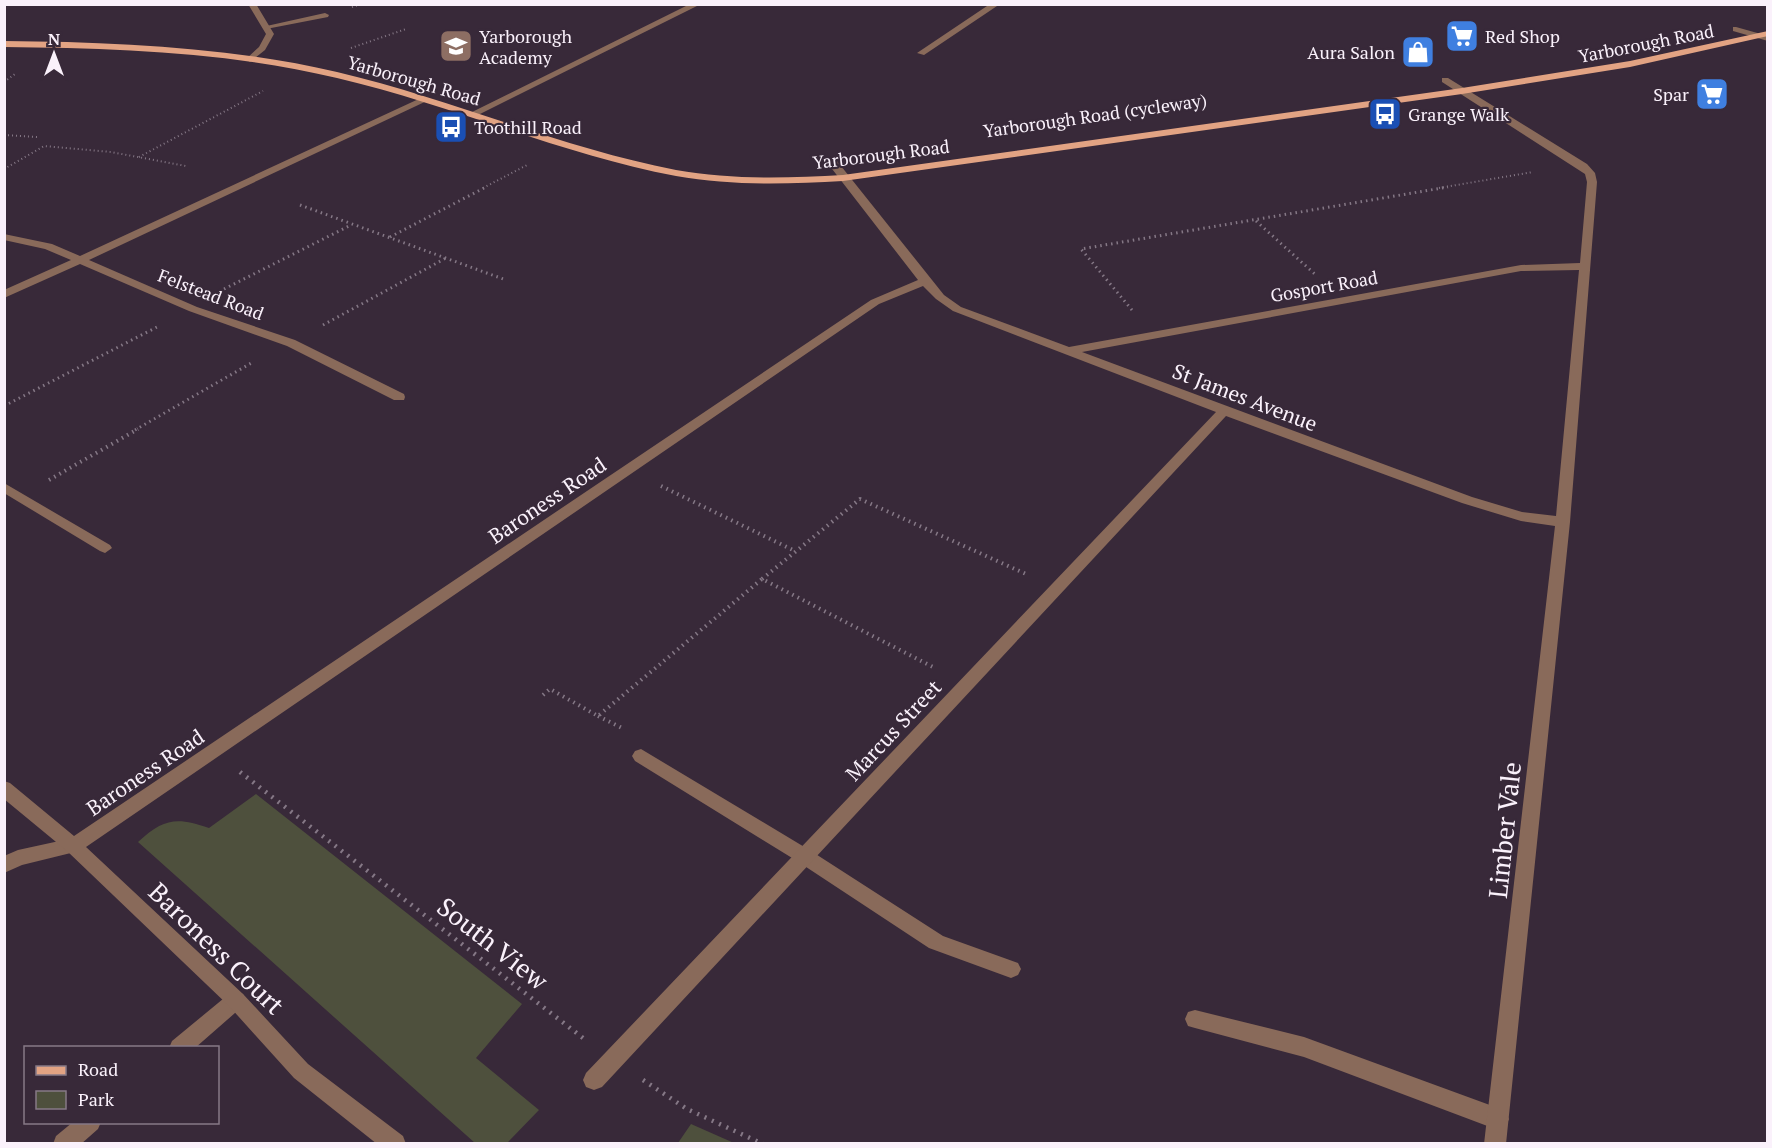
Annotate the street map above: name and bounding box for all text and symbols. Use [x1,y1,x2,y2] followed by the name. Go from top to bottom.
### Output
[1444,18,1480,54] supermarket icon: Red Shop
[1576,18,1716,68] street label: Yarborough Road
[24,24,84,84] north arrow
[479,24,573,69] place label: Yarborough Academy
[1485,24,1560,48] place label: Red Shop
[48,28,60,50] text: N
[438,28,474,64] school or university icon: Yarborough Academy
[1400,34,1436,70] shop icon: Aura Salon
[1307,40,1395,64] place label: Aura Salon
[345,49,483,111] street label: Yarborough Road
[1694,76,1730,112] supermarket icon: Spar
[1653,82,1689,106] place label: Spar
[982,87,1208,143] street label: Yarborough Road (cycleway)
[1367,96,1403,132] bus stop icon: Grange Walk
[1408,102,1510,126] place label: Grange Walk
[433,109,469,145] bus stop icon: Toothill Road
[474,115,582,139] place label: Toothill Road
[811,134,951,174] street label: Yarborough Road
[155,263,267,325] street label: Felstead Road
[1269,265,1379,307] street label: Gosport Road
[1168,356,1322,438] street label: St James Avenue
[483,450,612,550] street label: Baroness Road
[839,673,947,787] street label: Marcus Street
[81,722,210,822] street label: Baroness Road
[1480,760,1528,900] street label: Limber Vale
[142,875,292,1022] street label: Baroness Court
[431,889,556,997] street label: South View
[24,1046,219,1124] legend
[78,1057,118,1081] text: Road
[78,1087,115,1111] text: Park

